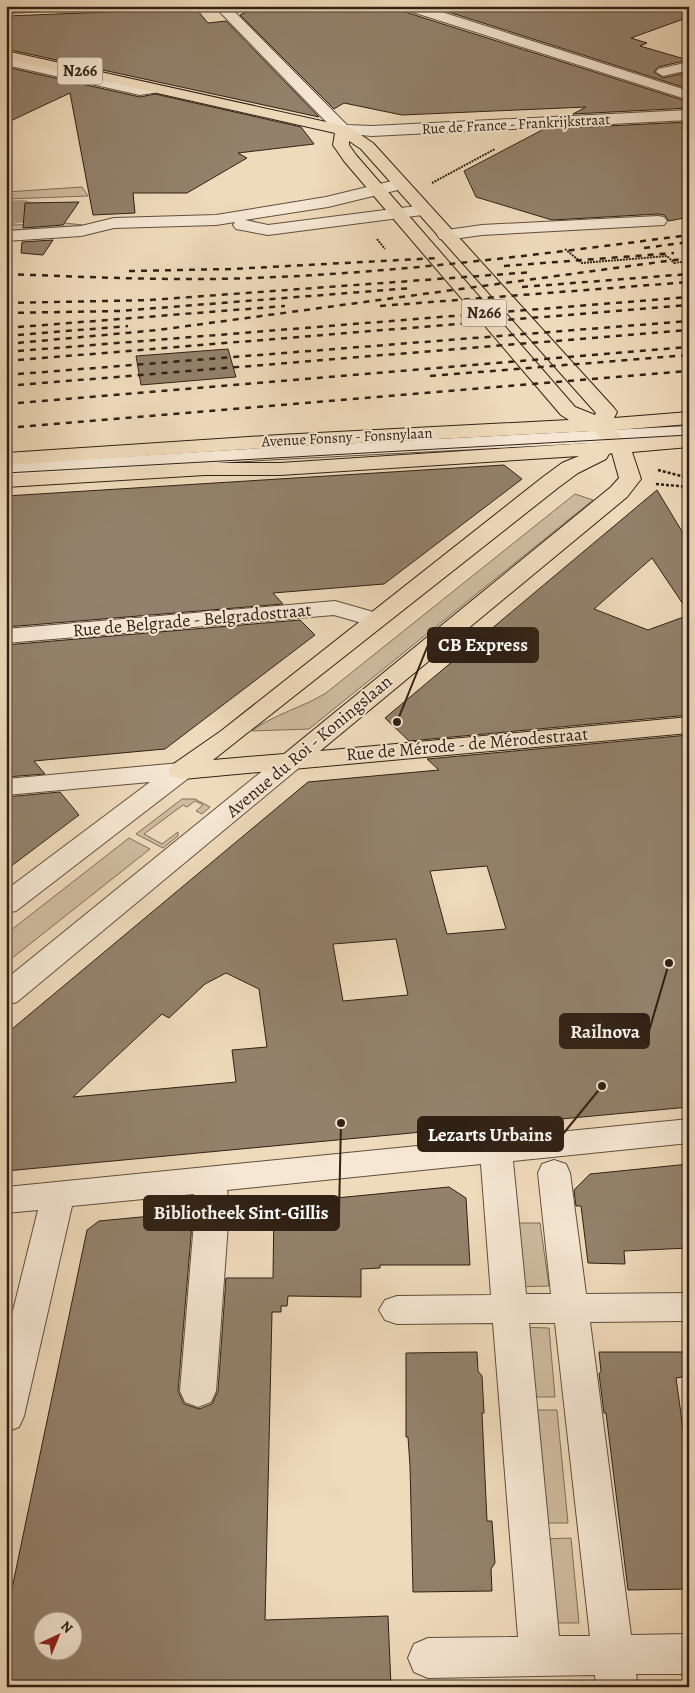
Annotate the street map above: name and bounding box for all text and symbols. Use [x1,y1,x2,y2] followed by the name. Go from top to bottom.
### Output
[58,58,102,84] road number: N266
[421,109,611,139] street label: Rue de France - Frankrijkstraat
[462,300,506,326] road number: N266
[260,423,433,452] street label: Avenue Fonsny - Fonsnylaan
[72,598,312,642] street label: Rue de Belgrade - Belgradostraat
[428,628,538,662] callout: CB Express
[438,632,528,658] text: CB Express
[220,669,397,823] street label: Avenue du Roi - Koningslaan
[345,721,589,767] street label: Rue de Mérode - de Mérodestraat
[560,1014,649,1048] callout: Railnova
[570,1019,641,1045] text: Railnova
[418,1117,563,1151] callout: Lezarts Urbains
[428,1122,553,1148] text: Lezarts Urbains
[144,1196,339,1230] callout: Bibliotheek Sint-Gillis
[154,1200,329,1226] text: Bibliotheek Sint-Gillis
[32,1610,82,1660] north arrow
[56,1617,77,1637] text: N

